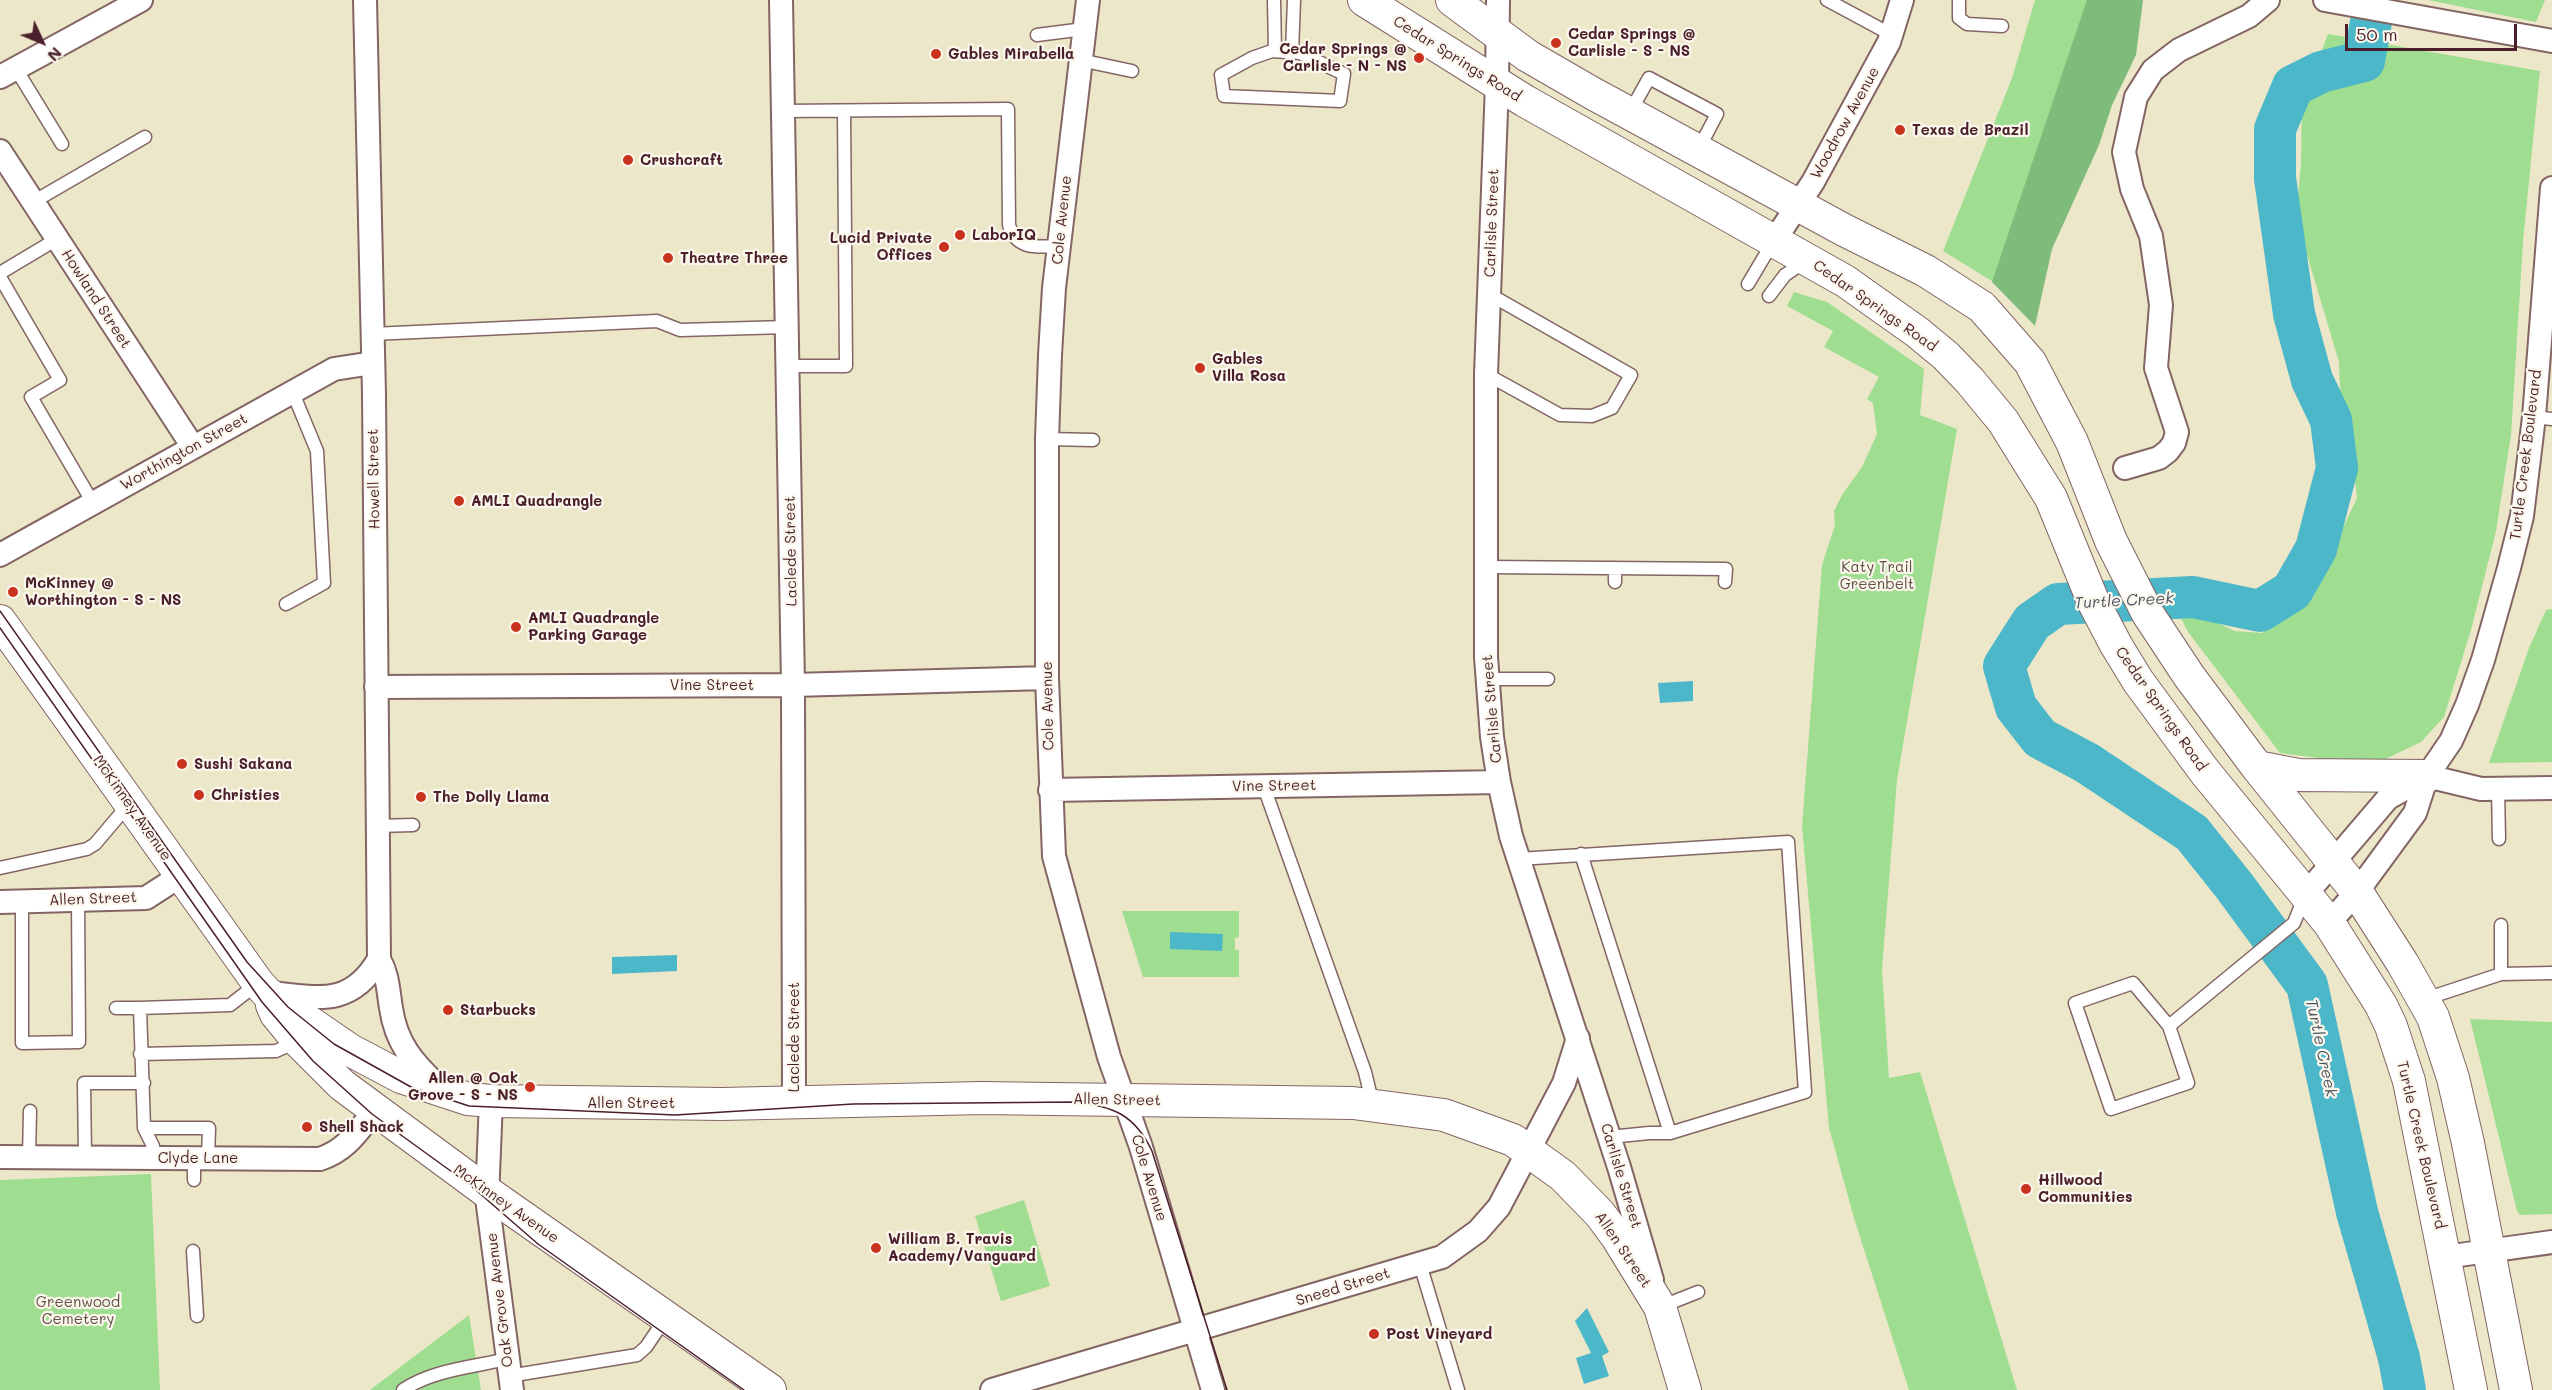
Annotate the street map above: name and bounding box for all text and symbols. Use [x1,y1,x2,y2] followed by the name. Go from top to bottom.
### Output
[12,12,72,72] north arrow
[1390,12,1524,106] street label: Cedar Springs Road
[2348,12,2520,50] scale bar
[2356,22,2398,46] text: 50 m
[1568,25,1696,60] place label: Cedar Springs @ Carlisle - S - NS
[1549,36,1563,50] marker: Cedar Springs @ Carlisle - S - NS
[1279,40,1407,75] place label: Cedar Springs @ Carlisle - N - NS
[44,43,67,67] text: N
[948,45,1074,63] place label: Gables Mirabella
[929,47,943,61] marker: Gables Mirabella
[1412,51,1426,65] marker: Cedar Springs @ Carlisle - N - NS
[1807,64,1883,182] street label: Woodrow Avenue
[1912,121,2028,139] place label: Texas de Brazil
[1893,123,1907,137] marker: Texas de Brazil
[640,151,723,169] place label: Crushcraft
[621,153,635,167] marker: Crushcraft
[1481,168,1503,278] street label: Carlisle Street
[1048,175,1076,265] street label: Cole Avenue
[972,226,1036,244] place label: LaborIQ
[953,228,967,242] marker: LaborIQ
[830,229,932,264] place label: Lucid Private Offices
[937,240,951,254] marker: Lucid Private Offices
[57,246,135,352] street label: Howland Street
[680,249,788,267] place label: Theatre Three
[661,251,675,265] marker: Theatre Three
[1809,256,1941,356] street label: Cedar Springs Road
[1212,350,1286,385] place label: Gables Villa Rosa
[1193,361,1207,375] marker: Gables Villa Rosa
[2507,369,2545,541] street label: Turtle Creek Boulevard
[117,410,251,494] street label: Worthington Street
[364,429,384,529] street label: Howell Street
[471,492,602,510] place label: AMLI Quadrangle
[452,494,466,508] marker: AMLI Quadrangle
[781,496,801,606] street label: Laclede Street
[1840,558,1914,593] park label: Katy Trail Greenbelt
[25,574,181,609] place label: McKinney @ Worthington - S - NS
[6,585,20,599] marker: McKinney @ Worthington - S - NS
[2074,589,2174,613] water label: Turtle Creek
[528,609,659,644] place label: AMLI Quadrangle Parking Garage
[509,620,523,634] marker: AMLI Quadrangle Parking Garage
[2111,643,2211,775] street label: Cedar Springs Road
[1478,654,1506,764] street label: Carlisle Street
[1038,661,1058,751] street label: Cole Avenue
[670,676,754,694] street label: Vine Street
[89,752,175,864] street label: McKinney Avenue
[194,755,292,773] place label: Sushi Sakana
[175,757,189,771] marker: Sushi Sakana
[1232,776,1316,796] street label: Vine Street
[211,786,280,804] place label: Christies
[192,788,206,802] marker: Christies
[433,788,549,806] place label: The Dolly Llama
[414,790,428,804] marker: The Dolly Llama
[49,888,137,910] street label: Allen Street
[785,982,803,1092] street label: Laclede Street
[2301,997,2341,1099] water label: Turtle Creek
[460,1001,536,1019] place label: Starbucks
[441,1003,455,1017] marker: Starbucks
[2393,1059,2449,1231] street label: Turtle Creek Boulevard
[408,1069,518,1104] place label: Allen @ Oak Grove - S - NS
[523,1080,537,1094] marker: Allen @ Oak Grove - S - NS
[1073,1090,1161,1110] street label: Allen Street
[587,1094,675,1112] street label: Allen Street
[319,1118,404,1136] place label: Shell Shack
[300,1120,314,1134] marker: Shell Shack
[1596,1121,1646,1231] street label: Carlisle Street
[1127,1133,1171,1223] street label: Cole Avenue
[158,1149,238,1167] street label: Clyde Lane
[450,1161,562,1247] street label: McKinney Avenue
[2038,1171,2133,1206] place label: Hillwood Communities
[2019,1182,2033,1196] marker: Hillwood Communities
[1591,1208,1655,1292] street label: Allen Street
[888,1230,1036,1265] place label: William B. Travis Academy/Vanguard
[483,1232,517,1368] street label: Oak Grove Avenue
[869,1241,883,1255] marker: William B. Travis Academy/Vanguard
[1294,1264,1392,1310] street label: Sneed Street
[36,1293,120,1328] park label: Greenwood Cemetery
[1386,1325,1492,1343] place label: Post Vineyard
[1367,1327,1381,1341] marker: Post Vineyard

